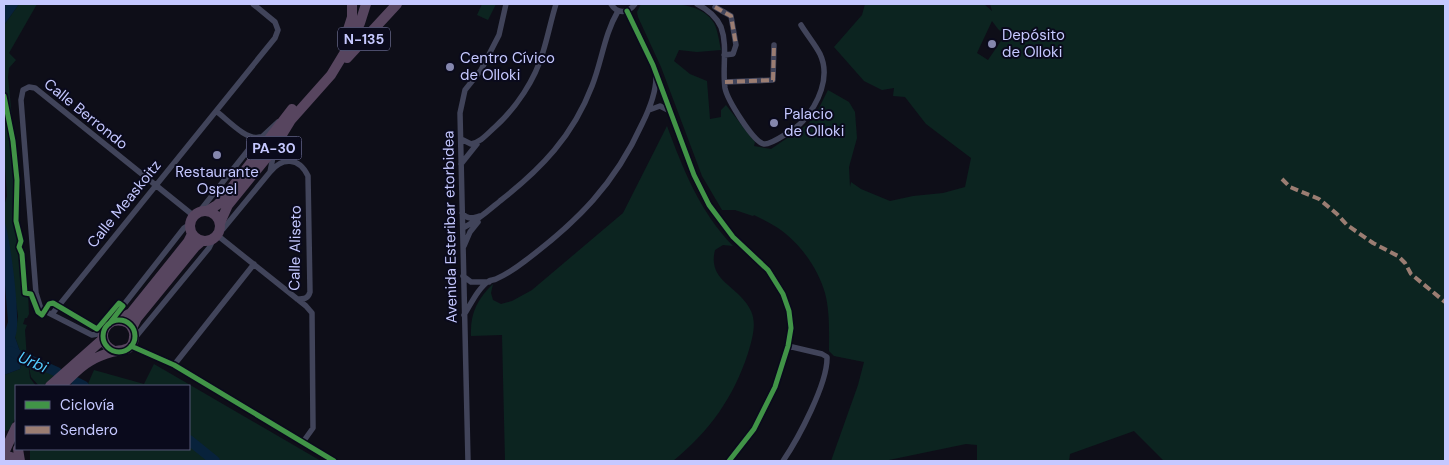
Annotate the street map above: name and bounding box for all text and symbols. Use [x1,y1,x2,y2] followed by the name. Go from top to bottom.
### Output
[1002,25,1065,62] place label: Depósito de Olloki
[338,28,390,50] road number: N-135
[986,38,998,50] marker: Depósito de Olloki
[460,48,555,85] place label: Centro Cívico de Olloki
[444,61,456,73] marker: Centro Cívico de Olloki
[40,74,132,154] street label: Calle Berrondo
[784,104,844,141] place label: Palacio de Olloki
[768,117,780,129] marker: Palacio de Olloki
[438,131,462,323] street label: Avenida Esteribar etorbidea
[246,136,302,160] road number: PA-30
[211,149,223,161] marker: Restaurante Ospel
[82,156,166,252] street label: Calle Measkoitz
[175,162,259,199] place label: Restaurante Ospel
[284,205,306,291] street label: Calle Aliseto
[15,346,52,378] water label: Urbi
[15,385,190,450] legend
[60,395,114,415] text: Ciclovía
[60,420,118,440] text: Sendero

